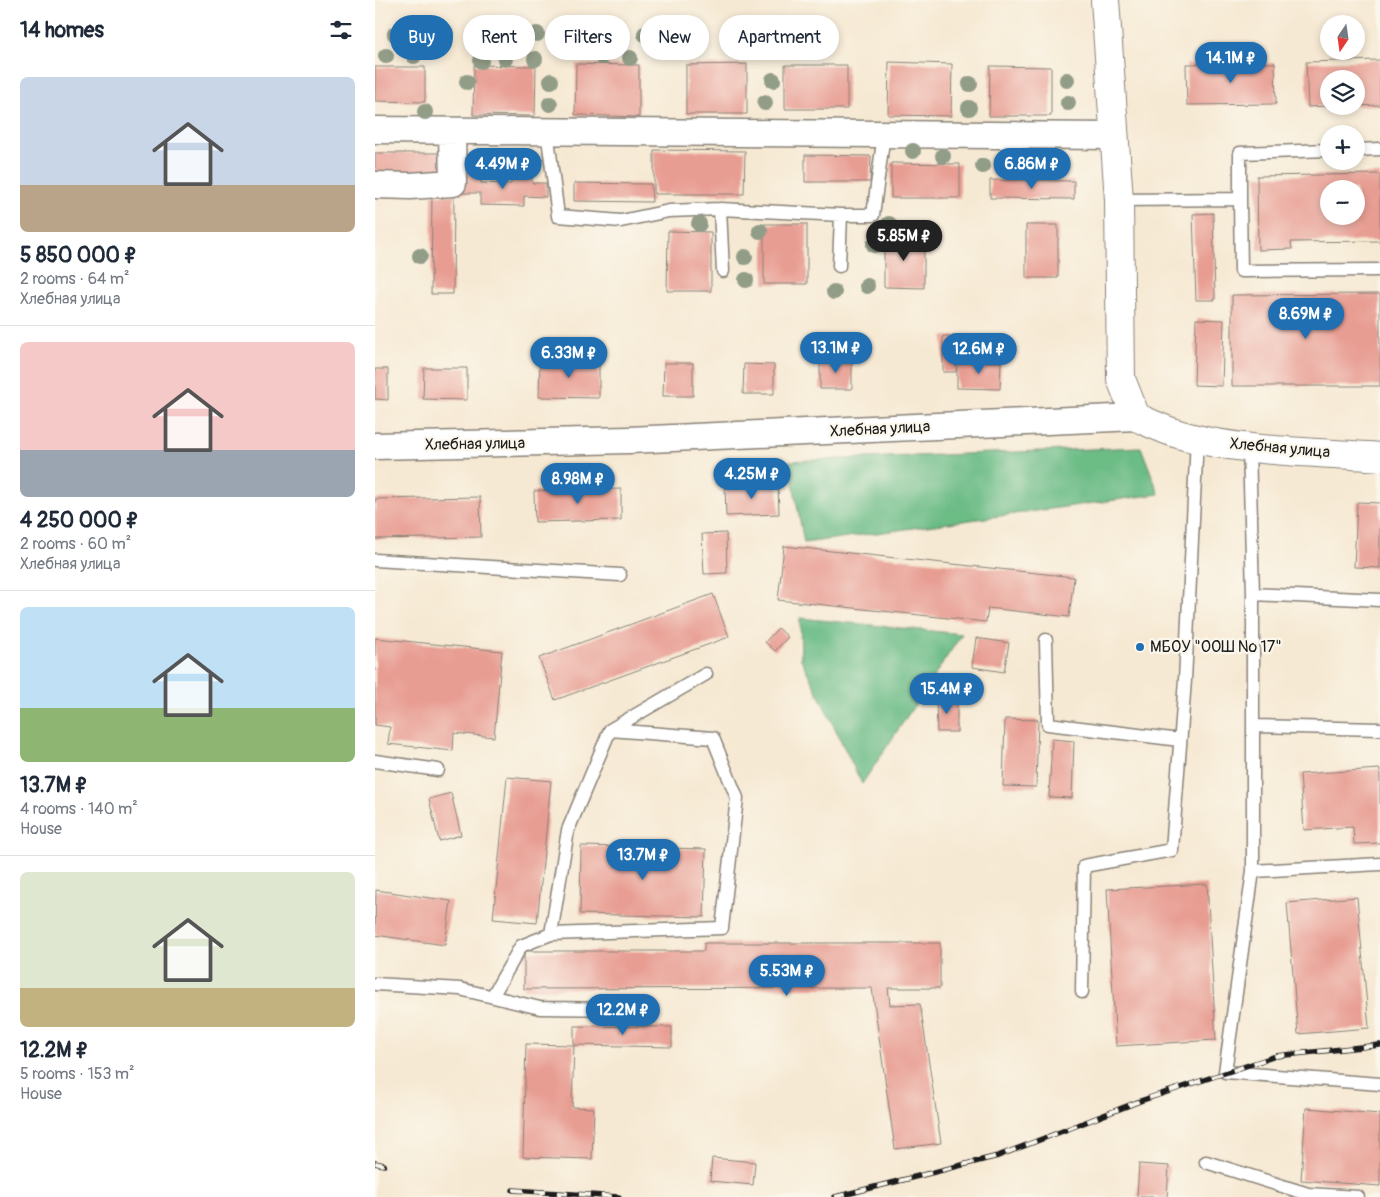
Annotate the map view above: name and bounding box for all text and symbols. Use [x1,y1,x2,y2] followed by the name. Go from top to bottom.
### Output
[390,15,453,60] chip: Buy
[463,15,535,60] chip: Rent
[545,15,630,60] chip: Filters
[640,15,709,60] chip: New
[719,15,839,60] chip: Apartment
[1320,15,1365,60] north arrow
[1320,15,1365,225] map controls
[327,16,355,44] icon: filters
[20,17,104,44] text: 14 homes
[1185,42,1277,84] pin: 14.1M ₽
[1206,48,1256,68] text: 14.1M ₽
[1320,70,1365,115] button: layers
[143,109,233,199] icon: home
[1320,125,1365,170] button: +
[457,148,549,190] pin: 4.49M ₽
[986,148,1078,190] pin: 6.86M ₽
[476,154,530,174] text: 4.49M ₽
[1005,154,1059,174] text: 6.86M ₽
[1320,180,1365,225] button: −
[858,220,950,262] pin: 5.85M ₽
[877,226,931,246] text: 5.85M ₽
[20,242,137,269] text: 5 850 000 ₽
[20,269,130,289] text: 2 rooms · 64 m²
[20,289,120,309] text: Хлебная улица
[1260,298,1352,340] pin: 8.69M ₽
[1279,304,1333,324] text: 8.69M ₽
[790,332,882,374] pin: 13.1M ₽
[933,332,1025,375] pin: 12.6M ₽
[523,336,615,379] pin: 6.33M ₽
[811,338,861,358] text: 13.1M ₽
[953,339,1005,359] text: 12.6M ₽
[541,343,597,363] text: 6.33M ₽
[143,375,233,465] icon: home
[829,416,931,442] street label: Хлебная улица
[425,433,525,455] street label: Хлебная улица
[1229,434,1331,462] street label: Хлебная улица
[706,458,798,500] pin: 4.25M ₽
[532,462,624,505] pin: 8.98M ₽
[725,464,780,484] text: 4.25M ₽
[552,469,604,489] text: 8.98M ₽
[20,507,139,534] text: 4 250 000 ₽
[20,534,131,554] text: 2 rooms · 60 m²
[20,554,120,574] text: Хлебная улица
[1150,637,1282,657] place label: МБОУ "ООШ № 17"
[143,640,233,730] icon: home
[1134,641,1146,653] marker: МБОУ "ООШ № 17"
[901,672,993,715] pin: 15.4M ₽
[921,679,973,699] text: 15.4M ₽
[20,772,88,799] text: 13.7M ₽
[20,799,138,819] text: 4 rooms · 140 m²
[20,819,62,839] text: House
[597,838,689,881] pin: 13.7M ₽
[617,845,669,865] text: 13.7M ₽
[143,905,233,995] icon: home
[741,954,833,997] pin: 5.53M ₽
[760,961,814,981] text: 5.53M ₽
[577,994,669,1036] pin: 12.2M ₽
[597,1000,649,1020] text: 12.2M ₽
[20,1037,89,1064] text: 12.2M ₽
[20,1064,135,1084] text: 5 rooms · 153 m²
[20,1084,62,1104] text: House

